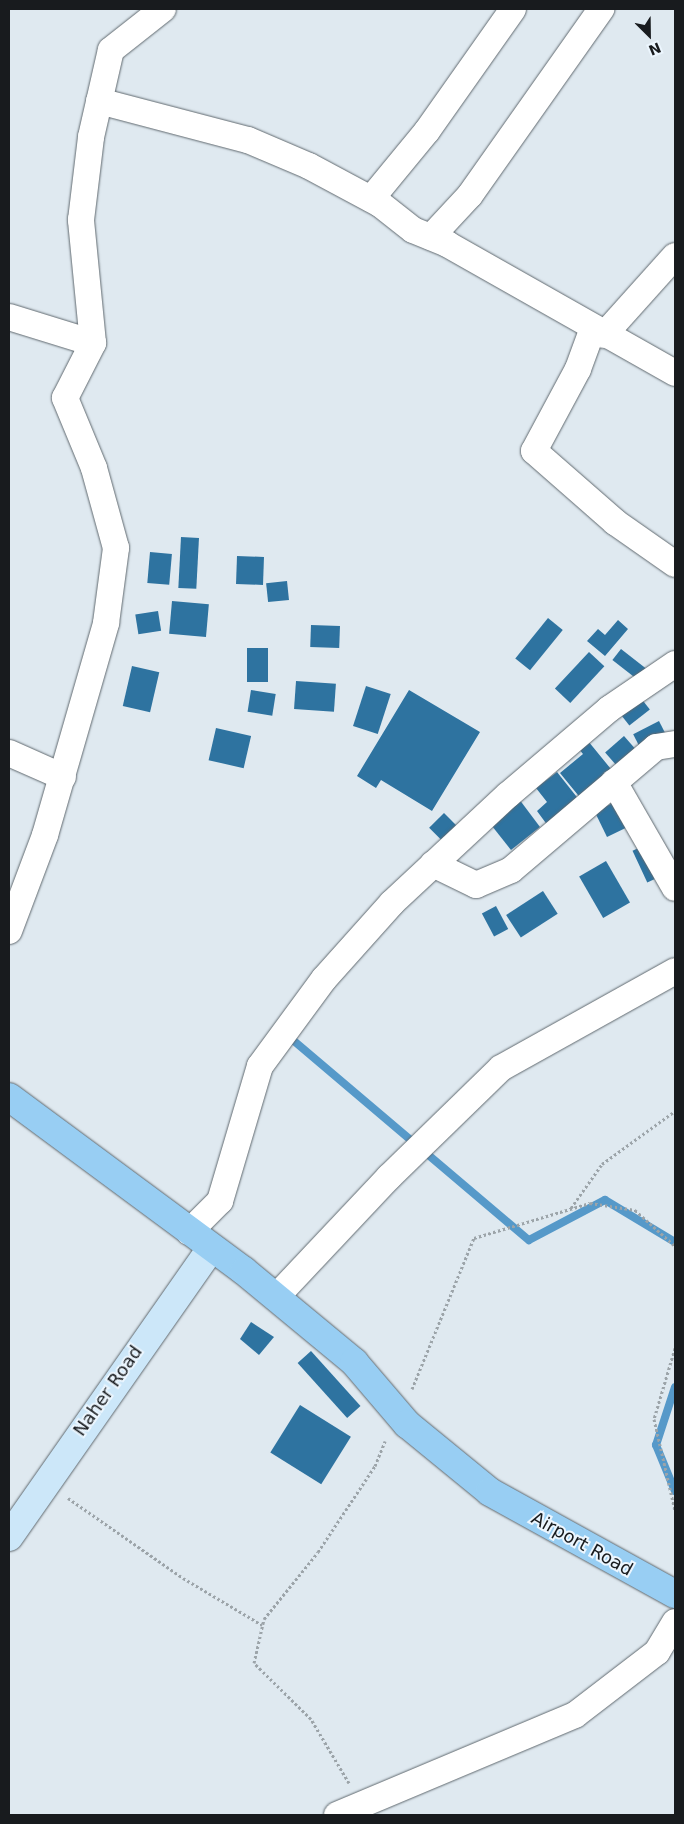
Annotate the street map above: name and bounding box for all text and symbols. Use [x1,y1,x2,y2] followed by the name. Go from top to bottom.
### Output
[624,10,674,60] north arrow
[646,39,663,58] text: N
[69,1342,147,1440] street label: Naher Road
[528,1507,636,1581] street label: Airport Road

